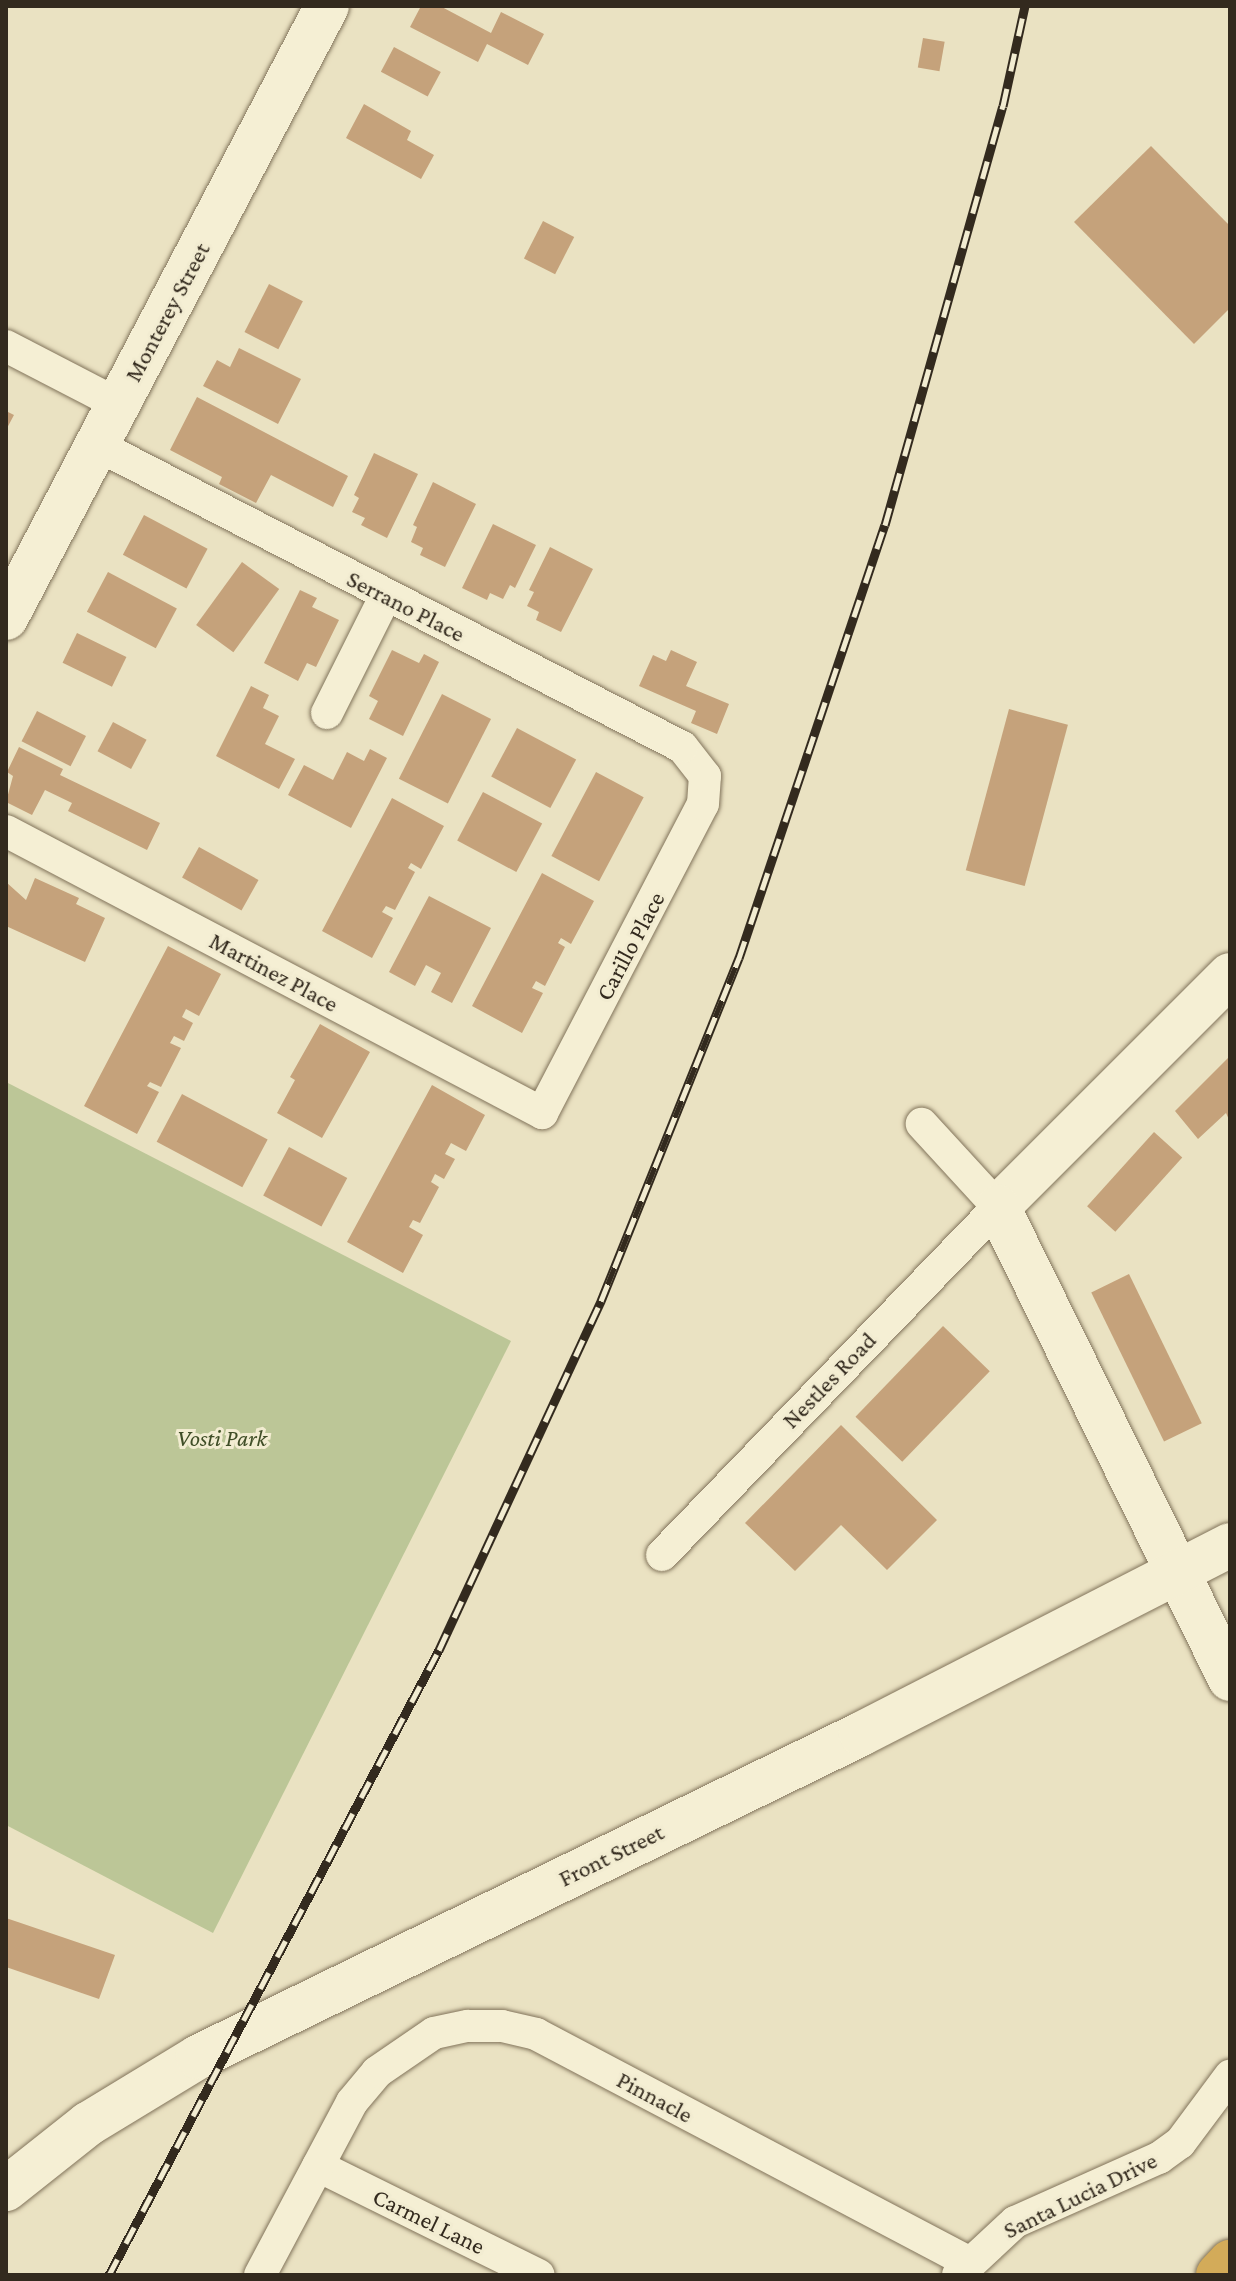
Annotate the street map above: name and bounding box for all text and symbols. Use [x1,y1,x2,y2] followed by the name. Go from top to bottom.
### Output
[118,238,216,386] street label: Monterey Street
[342,564,470,648] street label: Serrano Place
[589,887,671,1005] street label: Carillo Place
[205,926,343,1018] street label: Martinez Place
[776,1326,882,1434] street label: Nestles Road
[177,1424,267,1452] park label: Vosti Park
[554,1817,668,1893] street label: Front Street
[612,2065,698,2129] street label: Pinnacle
[999,2145,1161,2245] street label: Santa Lucia Drive
[368,2182,490,2260] street label: Carmel Lane

